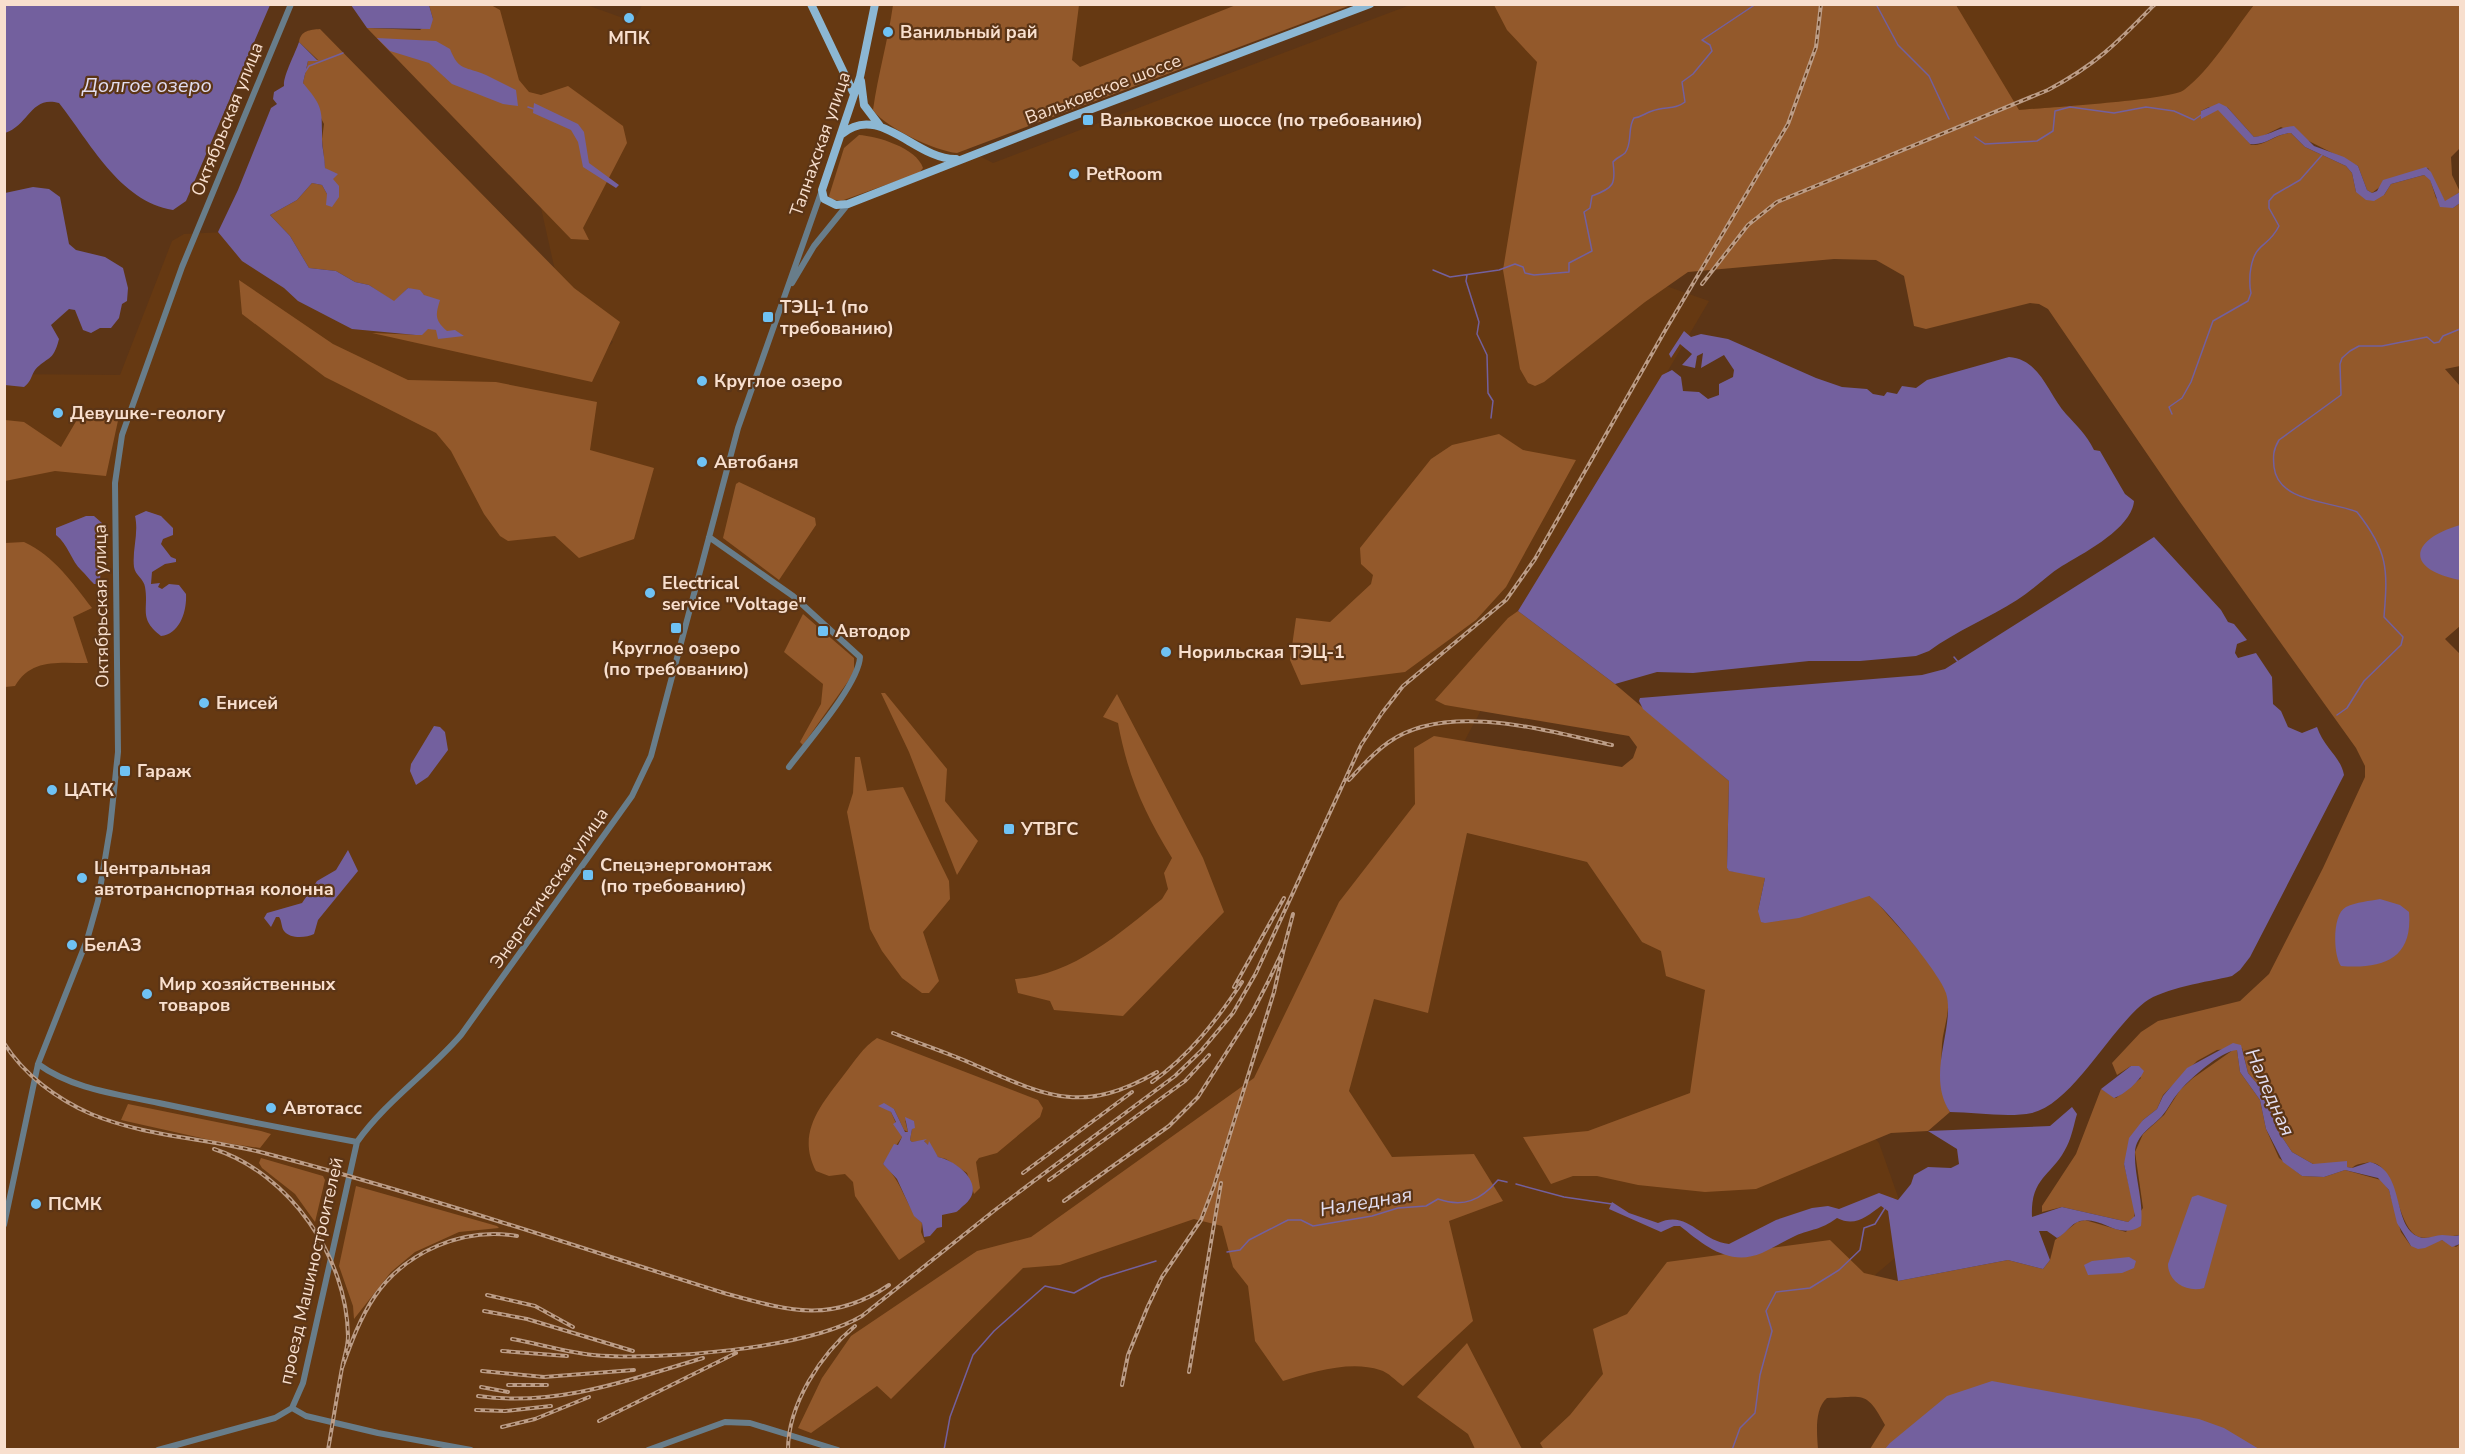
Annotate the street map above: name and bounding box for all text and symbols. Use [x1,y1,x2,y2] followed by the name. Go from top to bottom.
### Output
[622,11,636,25] marker: МПК
[900,20,1038,44] place label: Ванильный рай
[881,25,895,39] marker: Ванильный рай
[608,26,651,50] place label: МПК
[185,39,269,199] street label: Октябрьская улица
[1022,48,1184,130] street label: Вальковское шоссе
[784,68,856,220] street label: Талнахская улица
[81,72,212,99] water label: Долгое озеро
[1100,108,1423,132] place label: Вальковское шоссе (по требованию)
[1081,113,1095,127] marker: Вальковское шоссе (по требованию)
[1086,162,1163,186] place label: PetRoom
[1067,167,1081,181] marker: PetRoom
[780,295,894,340] place label: ТЭЦ-1 (по требованию)
[761,310,775,324] marker: ТЭЦ-1 (по требованию)
[714,369,843,393] place label: Круглое озеро
[695,374,709,388] marker: Круглое озеро
[70,401,226,425] place label: Девушке-геологу
[51,406,65,420] marker: Девушке-геологу
[714,450,799,474] place label: Автобаня
[695,455,709,469] marker: Автобаня
[88,524,114,688] street label: Октябрьская улица
[662,571,806,616] place label: Electrical service "Voltage"
[643,586,657,600] marker: Electrical service "Voltage"
[835,619,911,643] place label: Автодор
[669,621,683,635] marker: Круглое озеро (по требованию)
[816,624,830,638] marker: Автодор
[603,636,749,681] place label: Круглое озеро (по требованию)
[1178,640,1345,664] place label: Норильская ТЭЦ-1
[1159,645,1173,659] marker: Норильская ТЭЦ-1
[216,691,278,715] place label: Енисей
[197,696,211,710] marker: Енисей
[137,759,191,783] place label: Гараж
[118,764,132,778] marker: Гараж
[64,778,115,802] place label: ЦАТК
[45,783,59,797] marker: ЦАТК
[484,803,614,973] street label: Энергетическая улица
[1020,817,1079,841] place label: УТВГС
[1002,822,1016,836] marker: УТВГС
[600,853,772,898] place label: Спецэнергомонтаж (по требованию)
[94,856,334,901] place label: Центральная автотранспортная колонна
[581,868,595,882] marker: Спецэнергомонтаж (по требованию)
[75,871,89,885] marker: Центральная автотранспортная колонна
[84,933,142,957] place label: БелАЗ
[65,938,79,952] marker: БелАЗ
[159,972,337,1017] place label: Мир хозяйственных товаров
[140,987,154,1001] marker: Мир хозяйственных товаров
[2239,1044,2301,1140] water label: Наледная
[283,1096,362,1120] place label: Автотасс
[264,1101,278,1115] marker: Автотасс
[273,1155,349,1387] street label: проезд Машиностроителей
[1318,1181,1414,1223] water label: Наледная
[48,1192,103,1216] place label: ПСМК
[29,1197,43,1211] marker: ПСМК

